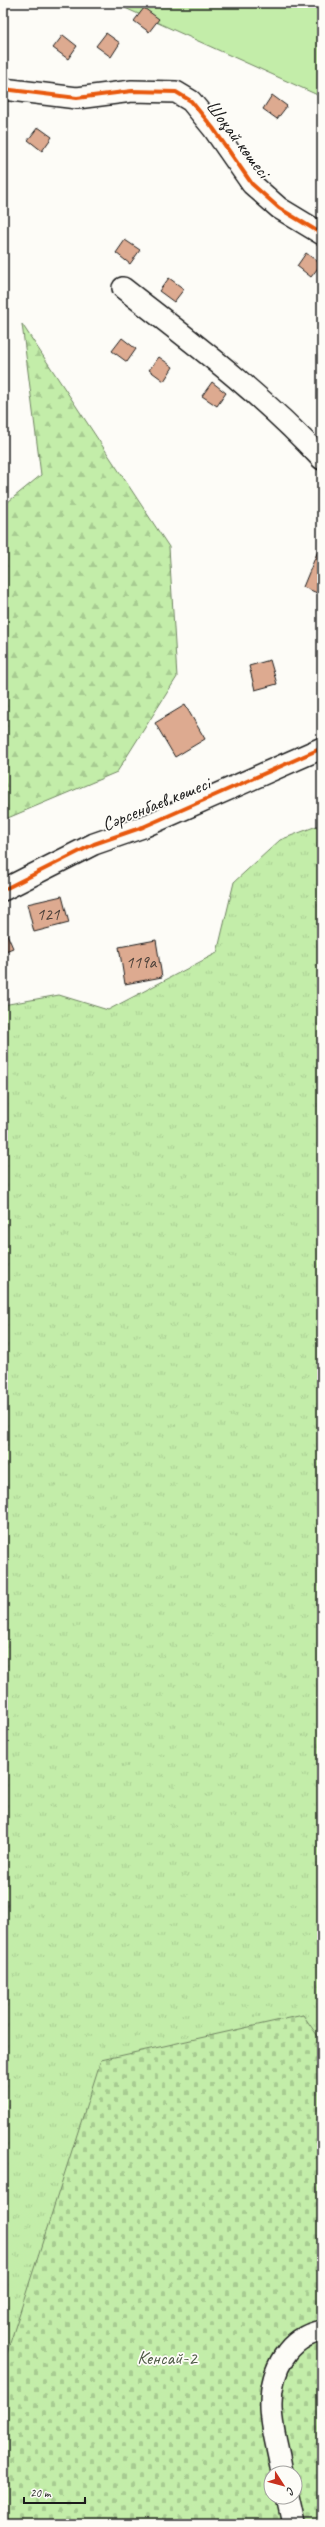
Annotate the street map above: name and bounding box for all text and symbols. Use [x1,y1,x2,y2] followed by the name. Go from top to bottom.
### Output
[201,95,277,185] street label: Шоқай көшесі
[99,771,216,837] street label: Сәрсенбаев көшесі
[37,904,61,925] house number: 121
[126,952,158,973] house number: 119а
[137,2346,198,2370] park label: Кенсай-2
[263,2465,303,2505] north arrow
[24,2479,85,2505] scale bar
[30,2485,52,2501] text: 20 m
[283,2485,298,2498] text: С

